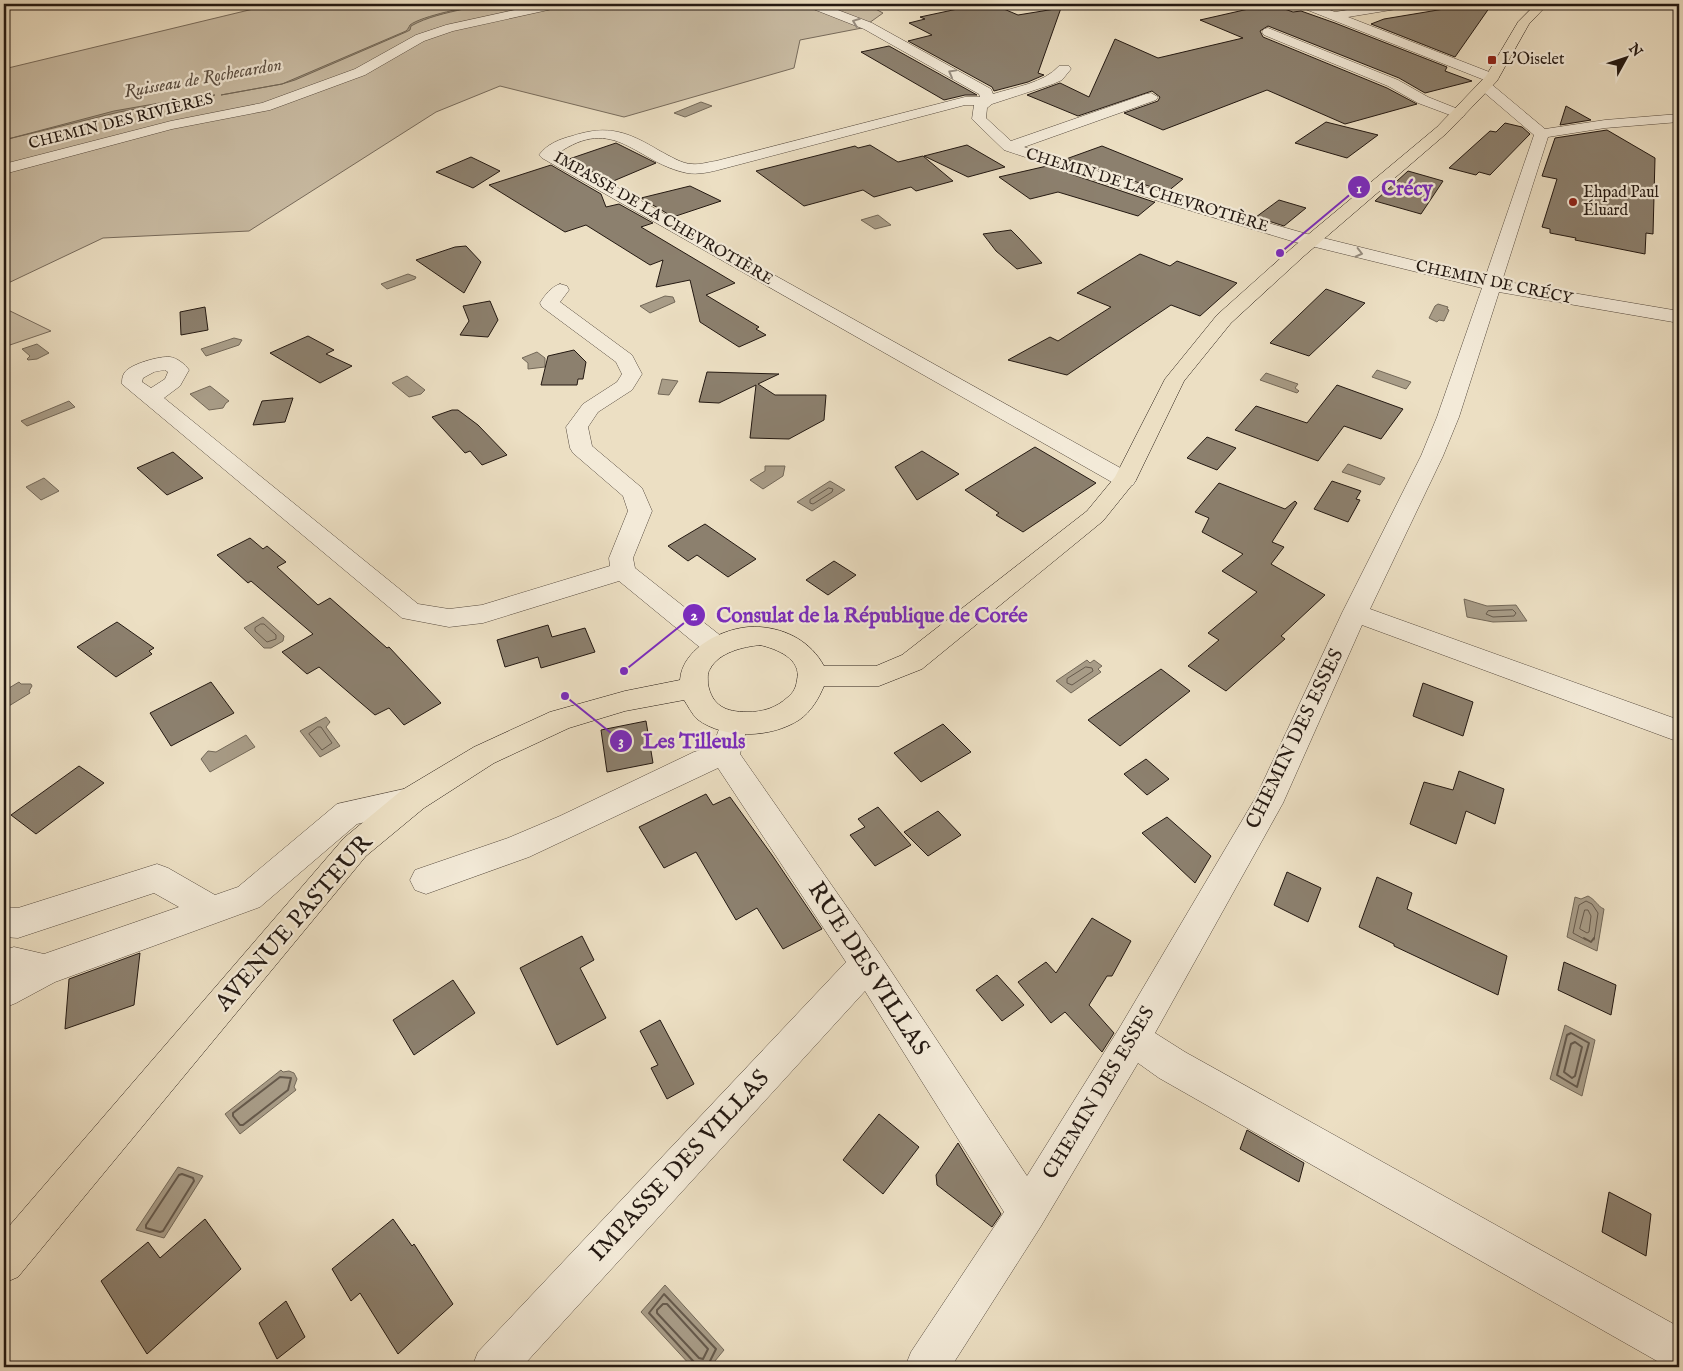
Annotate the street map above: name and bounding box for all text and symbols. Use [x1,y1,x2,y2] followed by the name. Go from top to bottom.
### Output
[852,18,861,28] one-way arrow
[1600,32,1650,82] north arrow
[1624,39,1646,61] text: N
[1502,50,1565,70] place label: L'Oiselet
[122,54,284,104] water label: Ruisseau de Rochecardon
[1486,54,1498,66] marker: L'Oiselet
[948,69,957,79] one-way arrow
[26,87,215,155] street label: CHEMIN DES RIVIÈRES
[1023,143,1271,238] street label: CHEMIN DE LA CHEVROTIÈRE
[550,146,777,290] street label: IMPASSE DE LA CHEVROTIÈRE
[1347,169,1443,205] callout: Crécy
[1381,176,1433,203] text: Crécy
[1356,179,1362,198] text: 1
[1583,183,1660,221] place label: Ehpad Paul Éluard
[1567,196,1579,208] marker: Ehpad Paul Éluard
[1354,247,1363,258] one-way arrow
[1414,255,1576,310] street label: CHEMIN DE CRÉCY
[681,597,1038,633] callout: Consulat de la République de Corée
[716,603,1028,630] text: Consulat de la République de Corée
[690,606,698,625] text: 2
[1241,645,1349,833] street label: CHEMIN DES ESSES
[608,723,756,759] callout: Les Tilleuls
[643,729,745,756] text: Les Tilleuls
[618,732,624,751] text: 3
[208,827,380,1019] street label: AVENUE PASTEUR
[800,876,936,1062] street label: RUE DES VILLAS
[1038,1002,1160,1184] street label: CHEMIN DES ESSES
[583,1064,777,1268] street label: IMPASSE DES VILLAS

